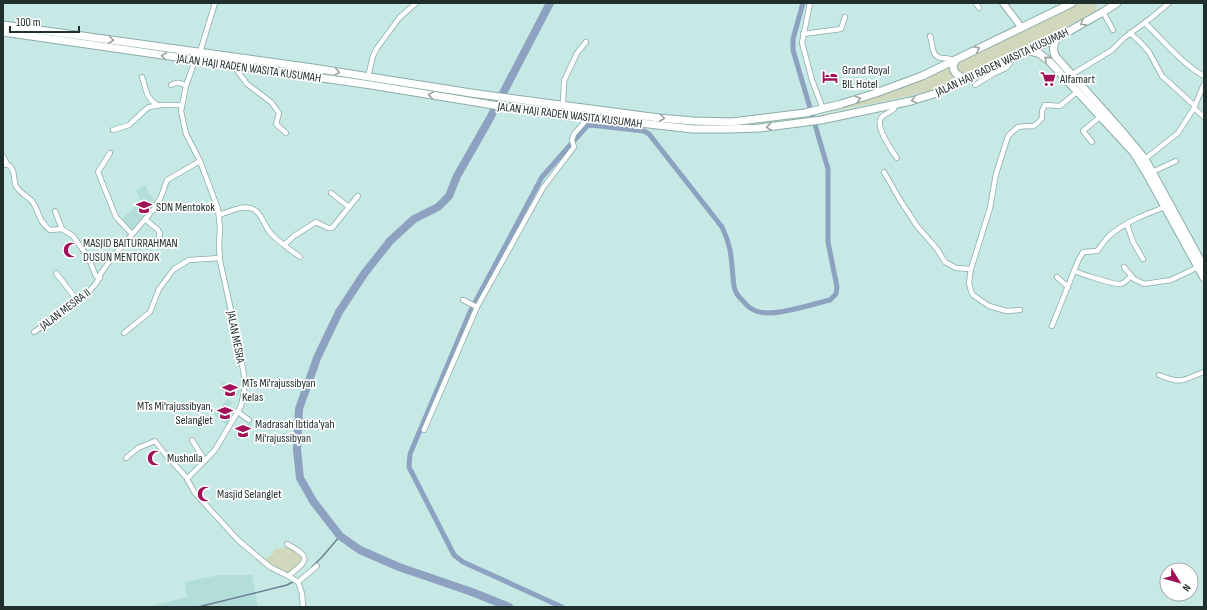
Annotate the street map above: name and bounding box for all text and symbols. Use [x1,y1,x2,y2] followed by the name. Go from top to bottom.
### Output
[10,8,79,34] scale bar
[16,15,41,30] text: 100 m
[1080,19,1087,26] one-way arrow
[932,25,1071,100] street label: JALAN HAJI RADEN WASITA KUSUMAH
[108,35,114,44] one-way arrow
[973,46,981,54] one-way arrow
[175,51,322,86] street label: JALAN HAJI RADEN WASITA KUSUMAH
[161,52,167,61] one-way arrow
[1044,57,1051,64] one-way arrow
[842,63,890,92] place label: Grand Royal BIL Hotel
[334,67,340,76] one-way arrow
[821,68,839,86] hotel icon: Grand Royal BIL Hotel
[1039,70,1057,88] supermarket icon: Alfamart
[1059,72,1095,87] place label: Alfamart
[428,91,435,100] one-way arrow
[854,95,861,104] one-way arrow
[911,95,918,104] one-way arrow
[496,99,643,132] street label: JALAN HAJI RADEN WASITA KUSUMAH
[659,114,665,123] one-way arrow
[766,122,772,131] one-way arrow
[135,198,153,216] school or university icon: SDN Mentokok
[156,200,215,215] place label: SDN Mentokok
[83,236,178,265] place label: MASJID BAITURRAHMAN DUSUN MENTOKOK
[62,241,80,259] mosque icon: MASJID BAITURRAHMAN DUSUN MENTOKOK
[36,285,94,334] street label: JALAN MESRA II
[223,309,248,365] street label: JALAN MESRA
[242,376,316,405] place label: MTs Mi'rajussibyan Kelas
[221,381,239,399] school or university icon: MTs Mi'rajussibyan Kelas
[137,399,213,428] place label: MTs Mi'rajussibyan, Selanglet
[216,404,234,422] school or university icon: MTs Mi'rajussibyan, Selanglet
[255,417,335,446] place label: Madrasah Ibtida'yah Mi'rajussibyan
[234,422,252,440] school or university icon: Madrasah Ibtida'yah Mi'rajussibyan
[146,449,164,467] mosque icon: Musholla
[167,451,203,466] place label: Musholla
[196,485,214,503] mosque icon: Masjid Selanglet
[217,487,282,502] place label: Masjid Selanglet
[1159,562,1199,602] north arrow
[1180,581,1194,594] text: N

